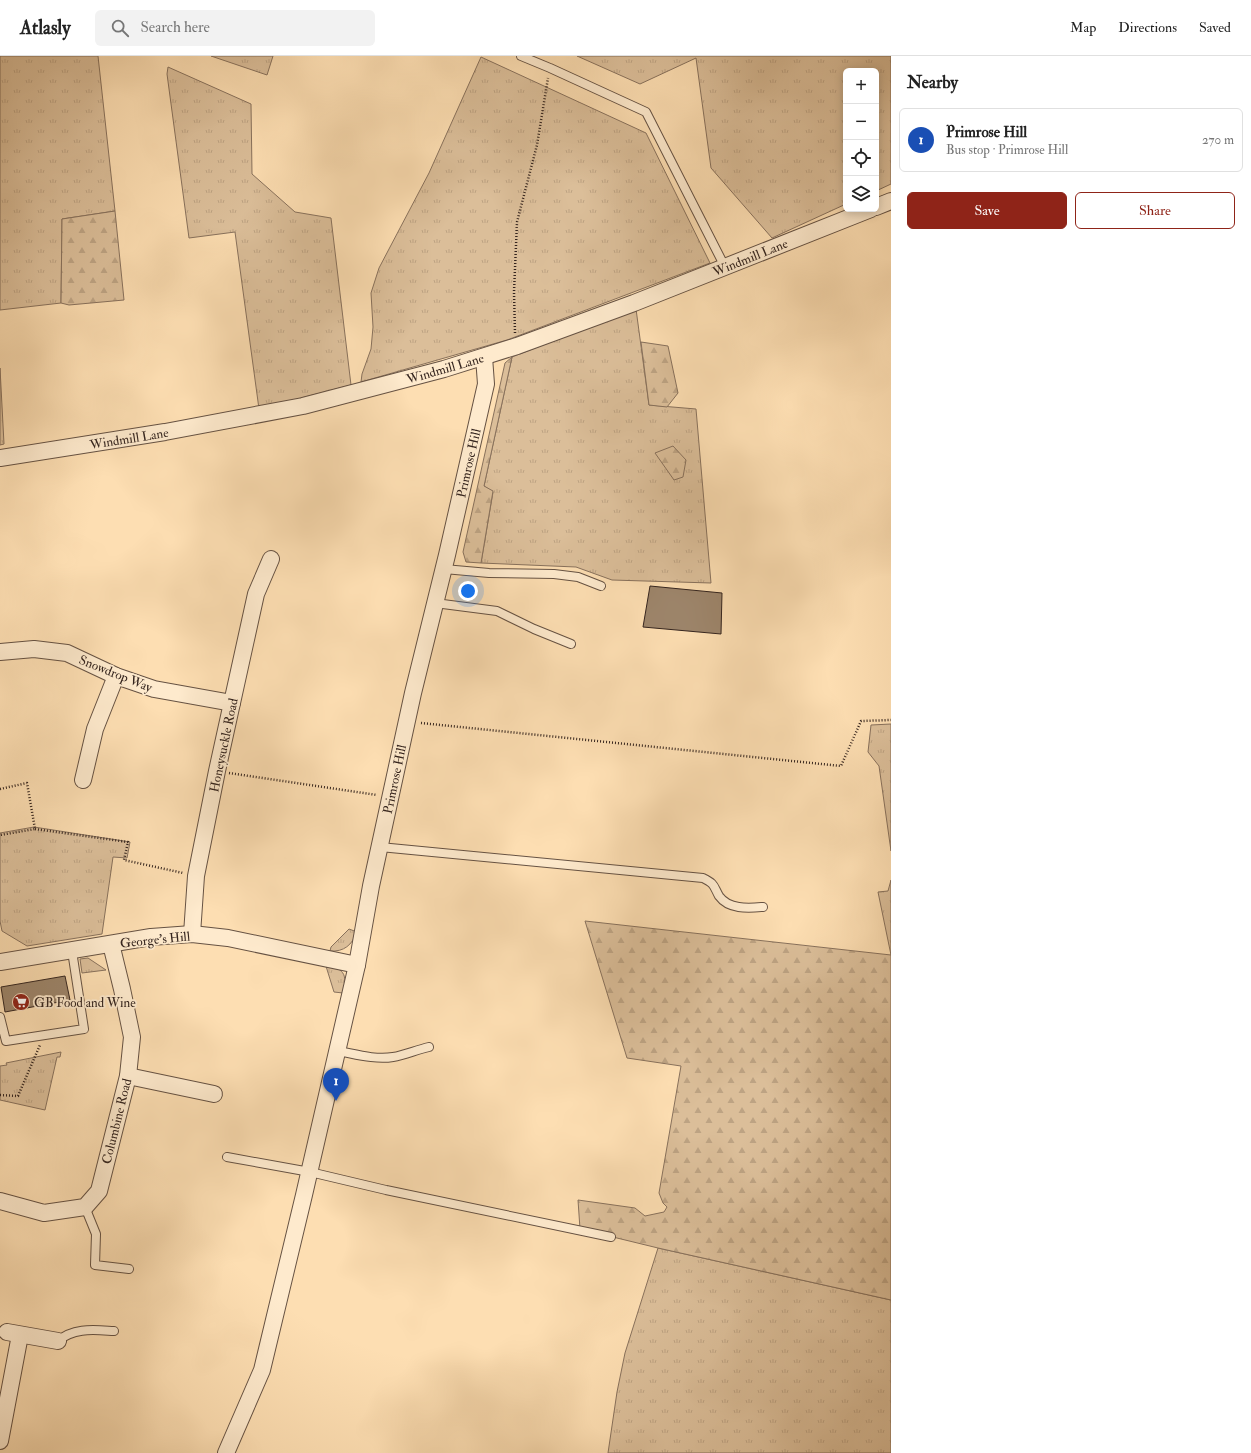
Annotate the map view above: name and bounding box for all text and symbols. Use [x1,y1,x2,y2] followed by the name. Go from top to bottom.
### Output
[95,10,375,46] search box
[20,16,71,40] text: Atlasly
[109,17,131,39] icon: search
[141,18,210,37] text: Search here
[1070,19,1096,36] text: Map
[1118,19,1177,36] text: Directions
[1199,19,1231,36] text: Saved
[843,68,879,212] map controls
[843,68,879,104] button: +
[907,72,958,93] text: Nearby
[843,104,879,140] button: −
[946,123,1027,142] text: Primrose Hill
[919,132,923,148] text: 1
[1202,132,1234,148] text: 270 m
[843,140,879,176] button: locate
[946,142,1068,158] text: Bus stop · Primrose Hill
[843,176,879,212] button: layers
[907,192,1067,229] button: Save
[1075,192,1235,229] button: Share
[710,235,791,281] street label: Windmill Lane
[404,350,486,388] street label: Windmill Lane
[88,425,170,453] street label: Windmill Lane
[453,427,485,499] street label: Primrose Hill
[458,581,478,601] your location
[76,652,155,697] street label: Snowdrop Way
[206,696,243,794] street label: Honeysuckle Road
[380,742,410,815] street label: Primrose Hill
[119,928,192,952] street label: George's Hill
[11,992,31,1012] supermarket icon: GB Food and Wine
[34,995,136,1011] place label: GB Food and Wine
[323,1068,349,1101] pin: 1
[99,1076,135,1166] street label: Columbine Road

